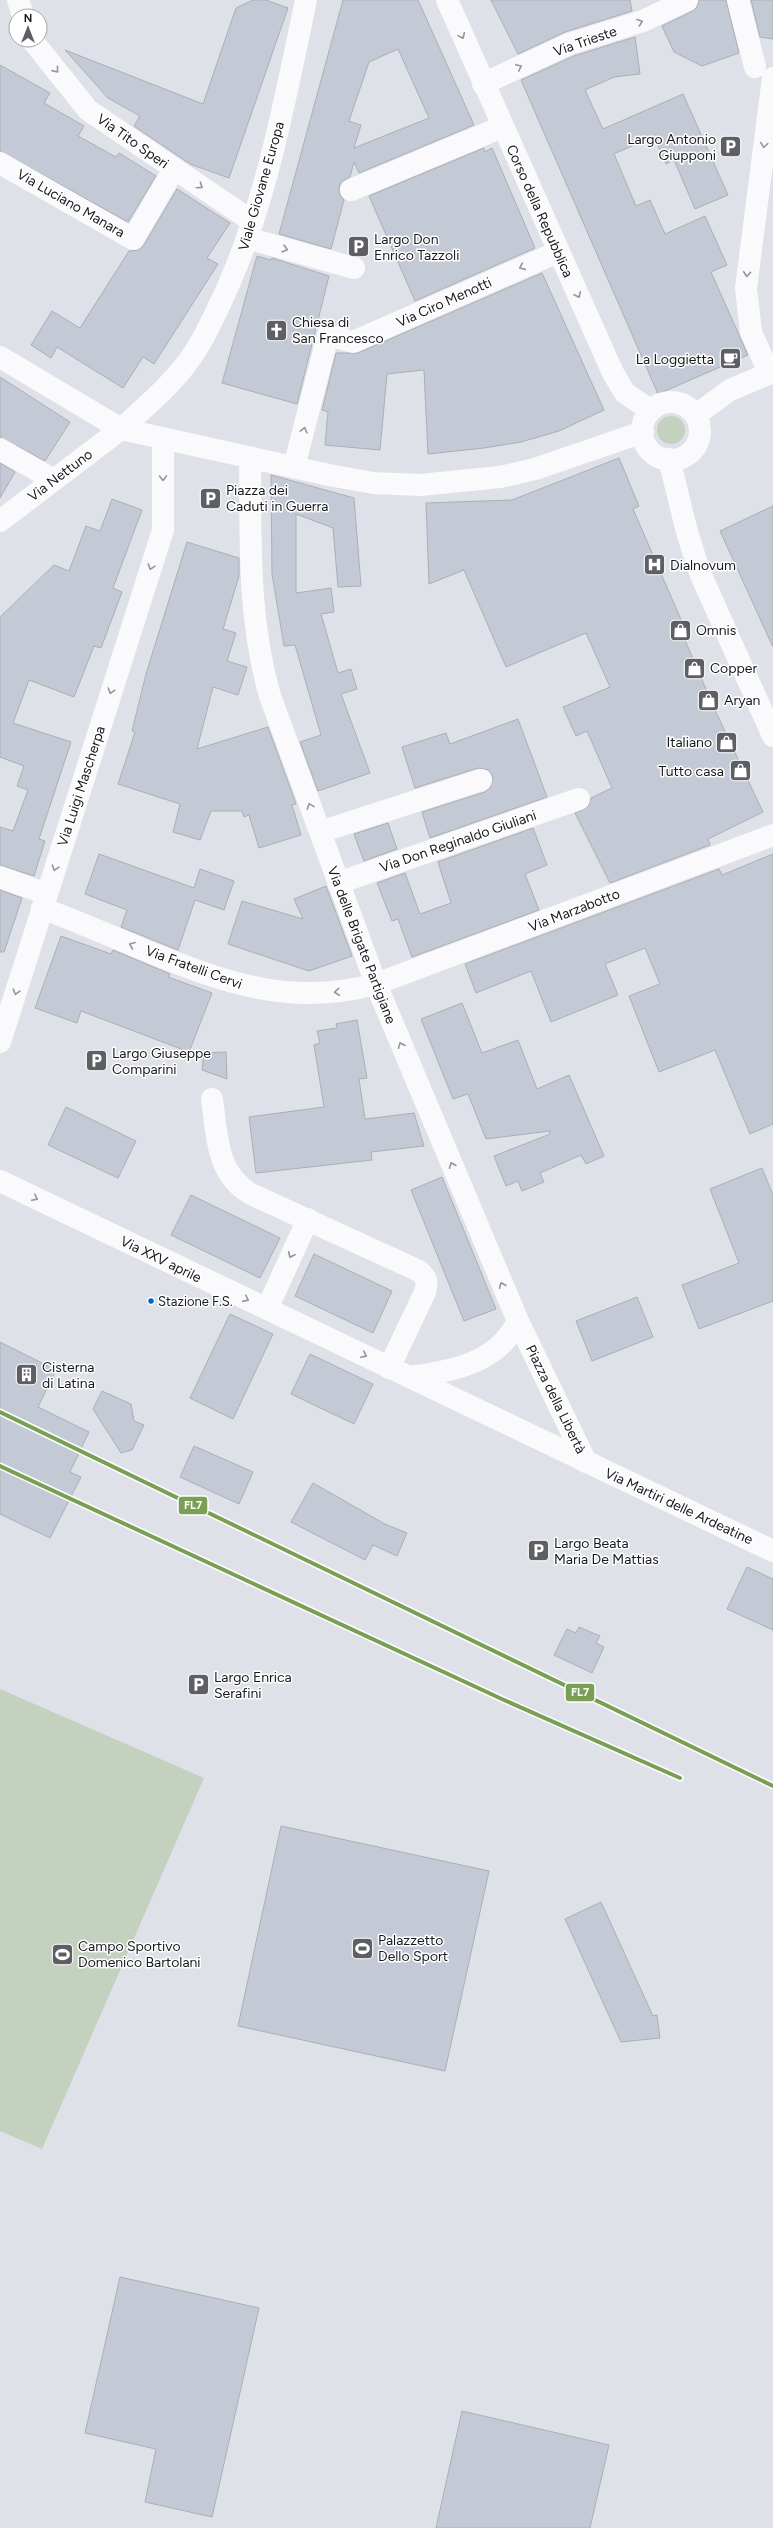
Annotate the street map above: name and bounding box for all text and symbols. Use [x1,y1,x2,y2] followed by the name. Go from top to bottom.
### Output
[8,8,48,48] north arrow
[24,12,32,25] text: N
[637,18,644,26] one-way arrow
[551,23,619,60] street label: Via Trieste
[457,31,465,39] one-way arrow
[514,64,522,72] one-way arrow
[52,66,59,73] one-way arrow
[93,110,172,172] street label: Via Tito Speri
[235,120,288,253] street label: Viale Giovane Europa
[627,131,716,164] place label: Largo Antonio Giupponi
[718,134,744,160] parking icon: Largo Antonio Giupponi
[503,142,577,280] street label: Corso della Repubblica
[760,142,769,148] one-way arrow
[14,166,128,241] street label: Via Luciano Manara
[196,181,203,189] one-way arrow
[374,231,459,264] place label: Largo Don Enrico Tazzoli
[346,234,372,260] parking icon: Largo Don Enrico Tazzoli
[281,244,288,253] one-way arrow
[519,263,526,271] one-way arrow
[742,271,751,277] one-way arrow
[394,274,494,331] street label: Via Ciro Menotti
[573,291,581,298] one-way arrow
[292,314,384,347] place label: Chiesa di San Francesco
[263,317,289,343] church icon: Chiesa di San Francesco
[717,346,743,372] cafe icon: La Loggietta
[636,351,714,368] place label: La Loggietta
[299,426,307,433] one-way arrow
[25,446,96,505] street label: Via Nettuno
[159,475,167,481] one-way arrow
[226,482,328,515] place label: Piazza dei Caduti in Guerra
[198,485,224,511] parking icon: Piazza dei Caduti in Guerra
[642,552,668,578] hospital icon: Dialnovum
[670,557,736,574] place label: Dialnovum
[147,563,156,570] one-way arrow
[668,617,694,643] shop icon: Omnis
[696,622,736,639] place label: Omnis
[681,655,707,681] shop icon: Copper
[710,660,757,677] place label: Copper
[107,687,116,694] one-way arrow
[695,687,721,713] shop icon: Aryan
[724,692,761,709] place label: Aryan
[54,724,109,848] street label: Via Luigi Mascherpa
[714,729,740,755] shop icon: Italiano
[666,734,712,751] place label: Italiano
[727,758,753,784] shop icon: Tutto casa
[659,763,724,780] place label: Tutto casa
[307,802,315,809] one-way arrow
[378,807,539,876] street label: Via Don Reginaldo Giuliani
[51,864,60,871] one-way arrow
[324,864,400,1027] street label: Via delle Brigate Partigiane
[526,885,622,936] street label: Via Marzabotto
[128,941,135,949] one-way arrow
[143,942,244,993] street label: Via Fratelli Cervi
[334,987,341,996] one-way arrow
[13,988,21,995] one-way arrow
[398,1042,406,1049] one-way arrow
[112,1045,211,1078] place label: Largo Giuseppe Comparini
[84,1048,110,1074] parking icon: Largo Giuseppe Comparini
[448,1161,456,1168] one-way arrow
[31,1193,38,1201] one-way arrow
[117,1233,204,1287] street label: Via XXV aprile
[288,1251,296,1258] one-way arrow
[499,1281,507,1288] one-way arrow
[158,1294,233,1309] place label: Stazione F.S.
[242,1294,250,1302] one-way arrow
[146,1296,156,1306] marker: Stazione F.S.
[522,1342,589,1456] street label: Piazza della Libertà
[359,1350,367,1358] one-way arrow
[42,1359,95,1392] place label: Cisterna di Latina
[14,1362,40,1388] building icon: Cisterna di Latina
[602,1465,756,1548] street label: Via Martiri delle Ardeatine
[178,1496,208,1515] line badge: FL7
[184,1499,202,1512] text: FL7
[554,1535,659,1568] place label: Largo Beata Maria De Mattias
[525,1538,551,1564] parking icon: Largo Beata Maria De Mattias
[214,1669,292,1702] place label: Largo Enrica Serafini
[186,1672,212,1698] parking icon: Largo Enrica Serafini
[565,1683,595,1702] line badge: FL7
[571,1686,589,1699] text: FL7
[378,1932,448,1965] place label: Palazzetto Dello Sport
[350,1935,376,1961] sports icon: Palazzetto Dello Sport
[78,1938,201,1971] place label: Campo Sportivo Domenico Bartolani
[50,1941,76,1967] sports icon: Campo Sportivo Domenico Bartolani

